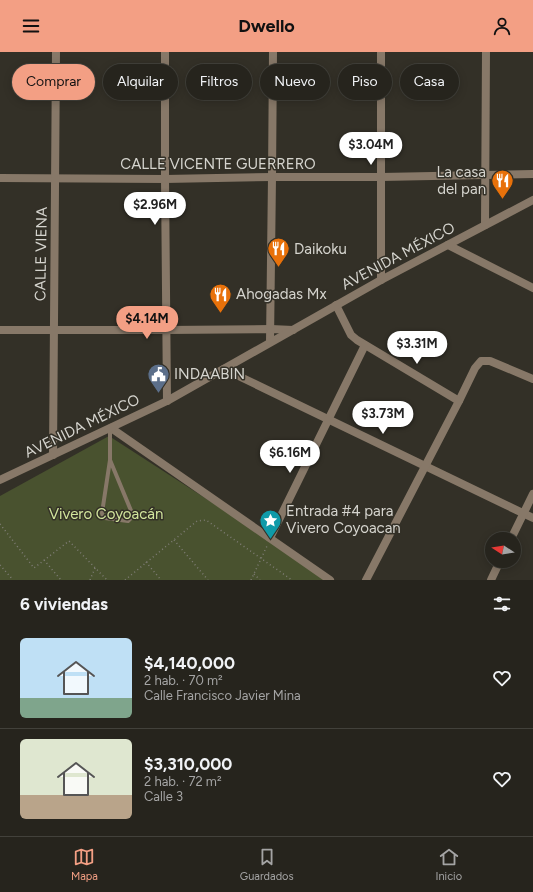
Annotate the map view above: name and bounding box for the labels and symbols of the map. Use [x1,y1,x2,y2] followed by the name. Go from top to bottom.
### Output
[338,132,404,166] pin: $3.04M
[120,155,316,173] street label: CALLE VICENTE GUERRERO
[436,163,486,198] place label: La casa del pan
[489,168,515,201] restaurant icon: La casa del pan
[122,192,188,226] pin: $2.96M
[31,207,51,301] street label: CALLE VIENA
[338,218,458,294] street label: AVENIDA MÉXICO
[265,236,291,269] restaurant icon: Daikoku
[294,240,347,258] place label: Daikoku
[207,281,233,314] restaurant icon: Ahogadas Mx
[236,285,327,303] place label: Ahogadas Mx
[114,306,180,340] pin: $4.14M
[384,331,450,365] pin: $3.31M
[146,361,172,394] public building icon: INDAABIN
[174,365,245,383] place label: INDAABIN
[21,390,143,462] street label: AVENIDA MÉXICO
[350,401,416,435] pin: $3.73M
[257,440,323,474] pin: $6.16M
[286,502,401,537] place label: Entrada #4 para Vivero Coyoacan
[49,505,163,523] park label: Vivero Coyoacán
[257,507,283,540] place icon: Entrada #4 para Vivero Coyoacan
[485,532,521,568] north arrow

